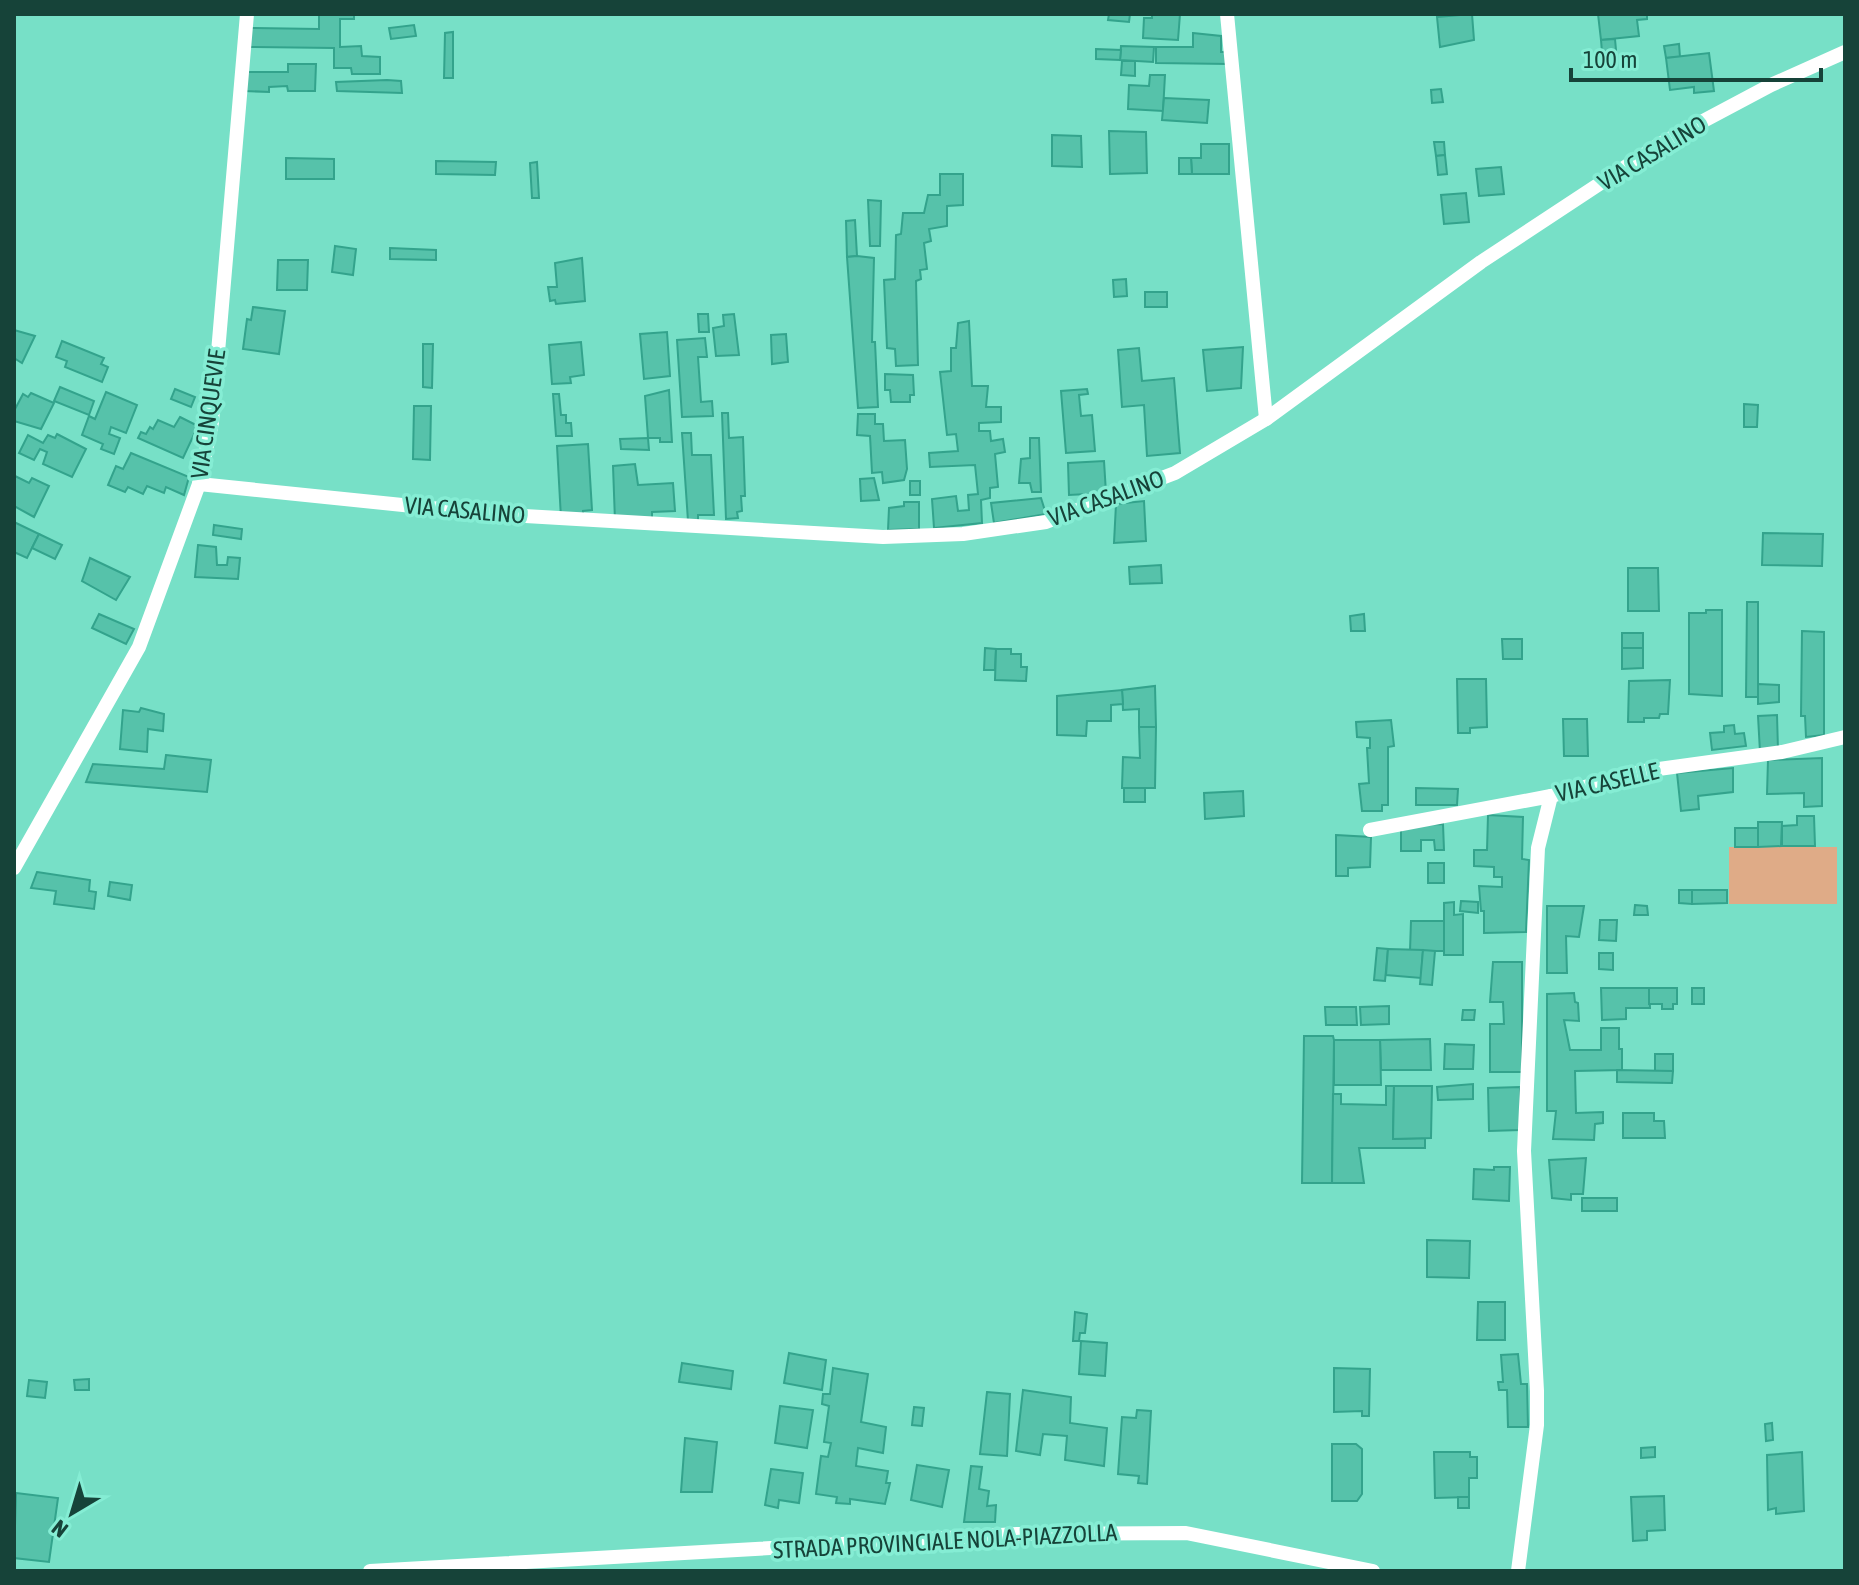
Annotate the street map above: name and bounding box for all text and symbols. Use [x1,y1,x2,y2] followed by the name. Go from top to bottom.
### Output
[1571,32,1821,82] scale bar
[1583,46,1637,73] text: 100 m
[1593,110,1711,196] street label: VIA CASALINO
[186,347,230,481] street label: VIA CINQUEVIE
[1045,465,1167,531] street label: VIA CASALINO
[404,491,526,529] street label: VIA CASALINO
[1553,757,1661,807] street label: VIA CASELLE
[32,1473,112,1553] north arrow
[47,1515,73,1543] text: N
[772,1518,1118,1563] street label: STRADA PROVINCIALE NOLA-PIAZZOLLA

